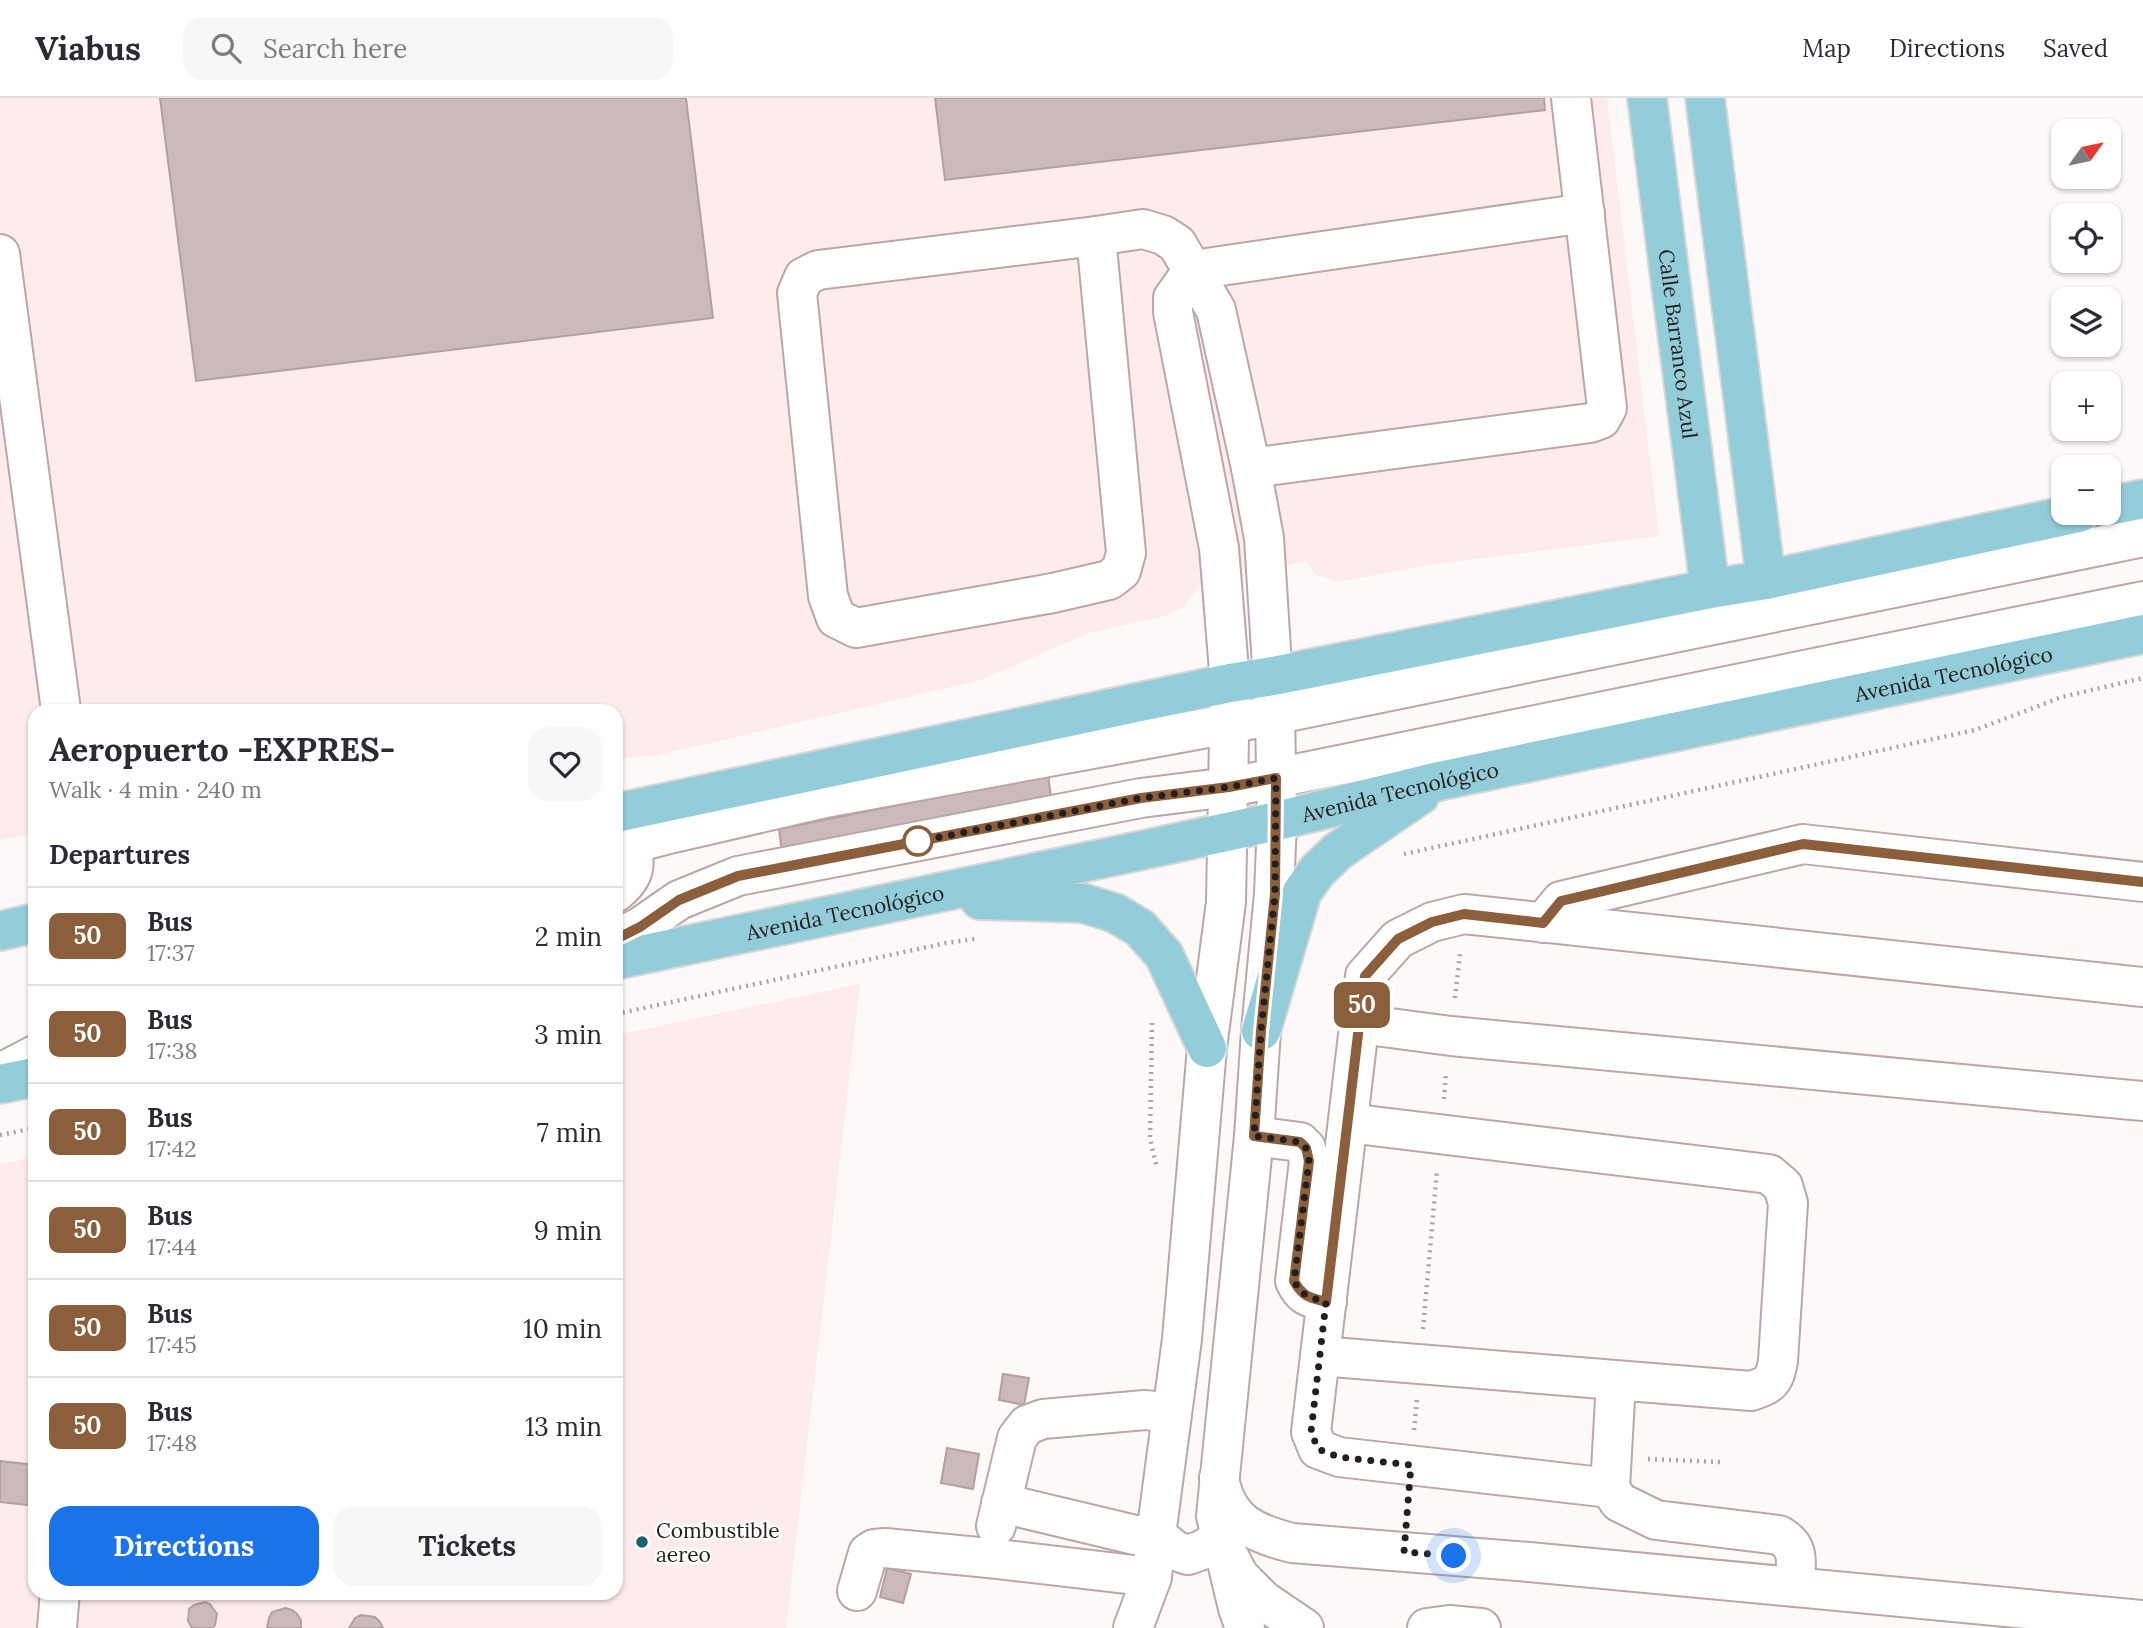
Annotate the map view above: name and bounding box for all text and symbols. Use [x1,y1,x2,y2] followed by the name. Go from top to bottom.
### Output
[183,17,673,80] search box
[35,27,141,69] text: Viabus
[207,29,245,67] icon: search
[263,32,407,65] text: Search here
[1802,33,1851,64] text: Map
[1889,33,2005,64] text: Directions
[2043,33,2108,64] text: Saved
[2051,119,2121,189] north arrow
[2051,119,2121,525] map controls
[2051,203,2121,273] button: locate
[1653,247,1704,440] street label: Calle Barranco Azul
[2051,287,2121,357] button: layers
[2051,371,2121,441] button: +
[2051,455,2121,525] button: −
[1851,640,2055,708] street label: Avenida Tecnológico
[528,727,602,801] button: heart
[49,728,395,770] text: Aeropuerto -EXPRES-
[1298,755,1501,828] street label: Avenida Tecnológico
[49,775,262,804] text: Walk · 4 min · 240 m
[903,826,933,856] unlabelled marker
[49,838,190,871] text: Departures
[743,878,946,946] street label: Avenida Tecnológico
[147,905,193,938] text: Bus
[73,920,102,951] text: 50
[535,920,602,953] text: 2 min
[147,938,195,967] text: 17:37
[1330,982,1394,1028] line badge: 50
[1348,989,1376,1020] text: 50
[147,1003,193,1036] text: Bus
[73,1018,102,1049] text: 50
[534,1018,602,1051] text: 3 min
[147,1036,197,1065] text: 17:38
[147,1101,193,1134] text: Bus
[73,1116,102,1147] text: 50
[537,1116,602,1149] text: 7 min
[147,1134,197,1163] text: 17:42
[147,1199,193,1232] text: Bus
[73,1214,102,1245] text: 50
[534,1214,602,1247] text: 9 min
[147,1232,197,1261] text: 17:44
[147,1297,193,1330] text: Bus
[73,1312,102,1343] text: 50
[523,1312,602,1345] text: 10 min
[147,1330,197,1359] text: 17:45
[147,1395,193,1428] text: Bus
[73,1410,102,1441] text: 50
[525,1410,602,1443] text: 13 min
[147,1428,197,1457] text: 17:48
[49,1506,319,1586] button: Directions
[333,1506,602,1586] button: Tickets
[656,1517,780,1568] place label: Combustible aereo
[634,1534,650,1550] marker: Combustible aereo
[1436,1538,1471,1573] your location

